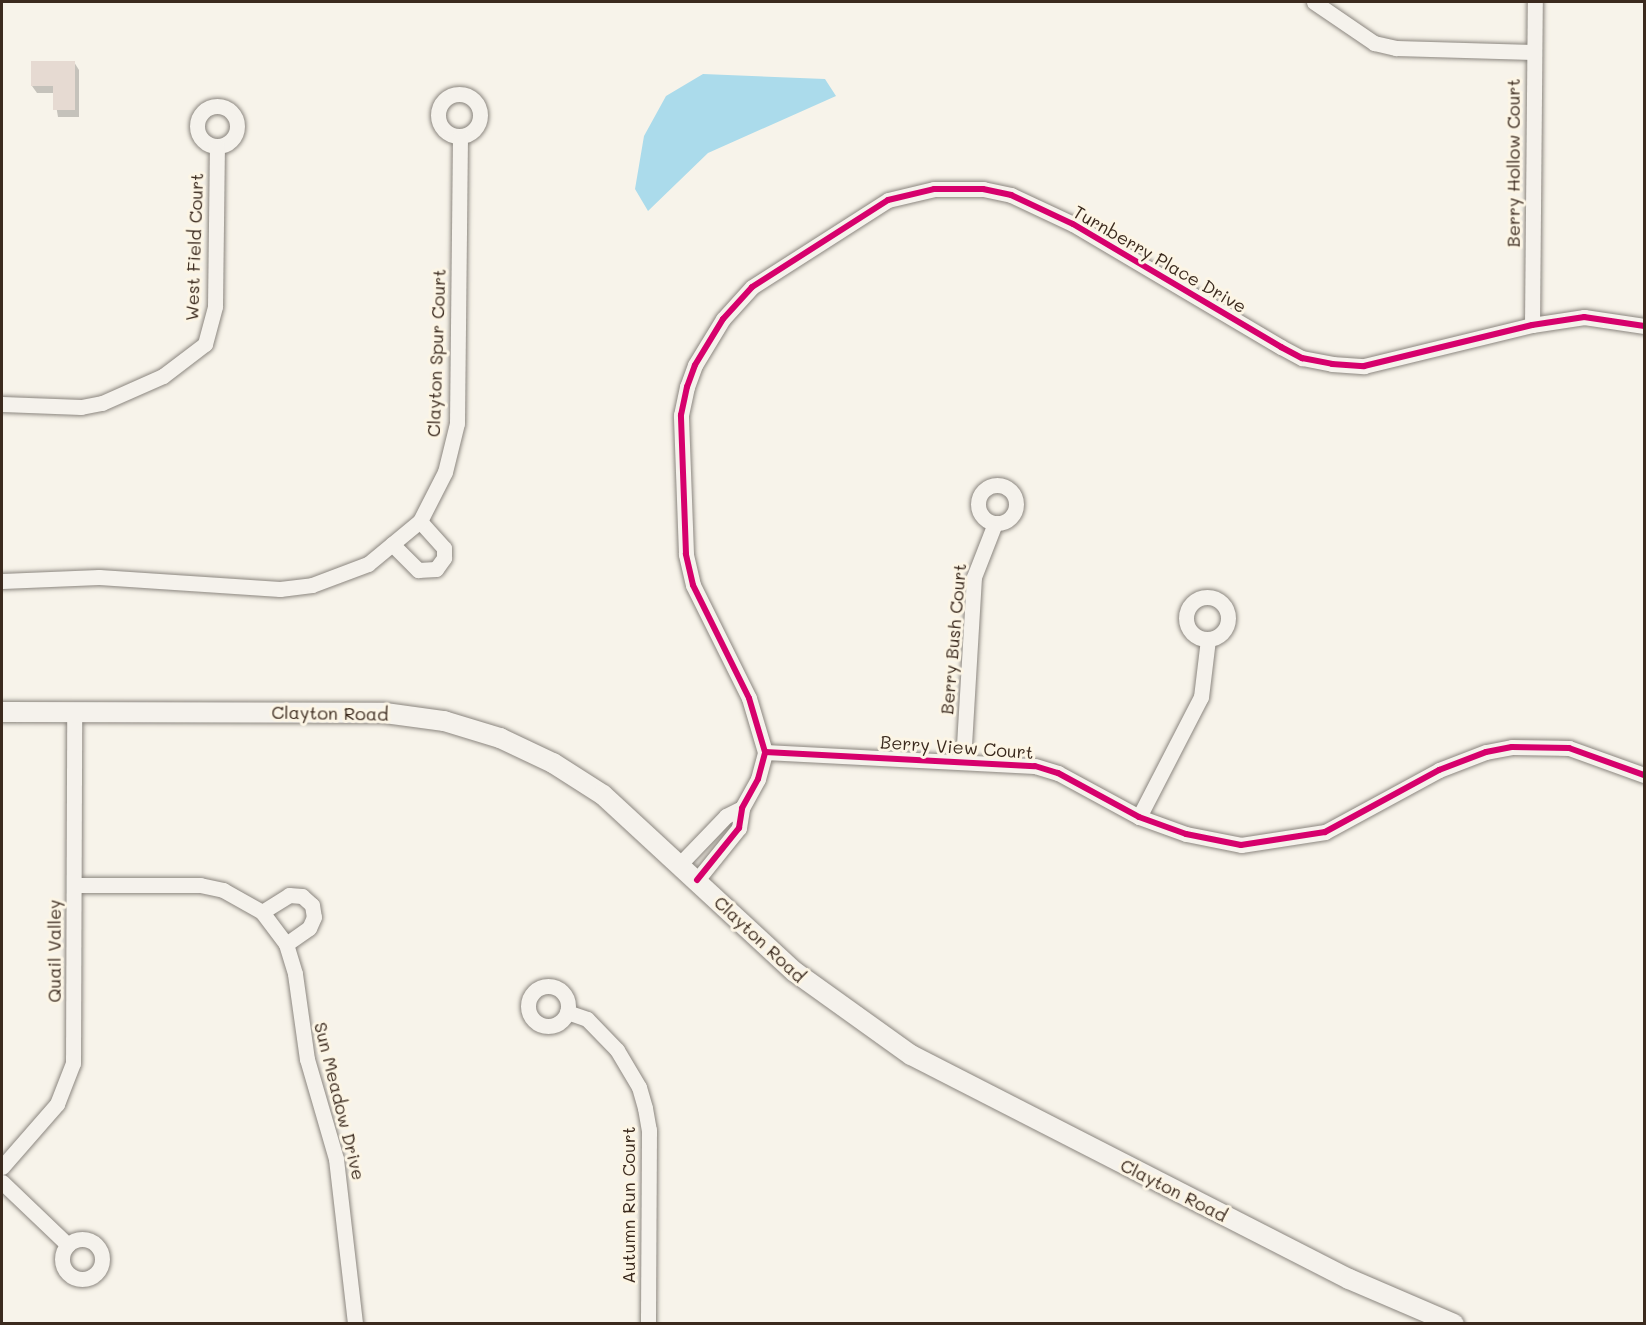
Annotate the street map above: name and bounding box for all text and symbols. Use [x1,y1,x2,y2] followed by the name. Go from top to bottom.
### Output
[1502,79,1524,247] street label: Berry Hollow Court
[181,173,207,321] street label: West Field Court
[1070,201,1250,317] street label: Turnberry Place Drive
[422,268,450,438] street label: Clayton Spur Court
[936,563,970,715] street label: Berry Bush Court
[271,701,389,725] street label: Clayton Road
[880,731,1034,763] street label: Berry View Court
[710,891,810,987] street label: Clayton Road
[43,899,65,1003] street label: Quail Valley
[310,1020,370,1182] street label: Sun Meadow Drive
[617,1126,639,1284] street label: Autumn Run Court
[1117,1154,1231,1226] street label: Clayton Road

